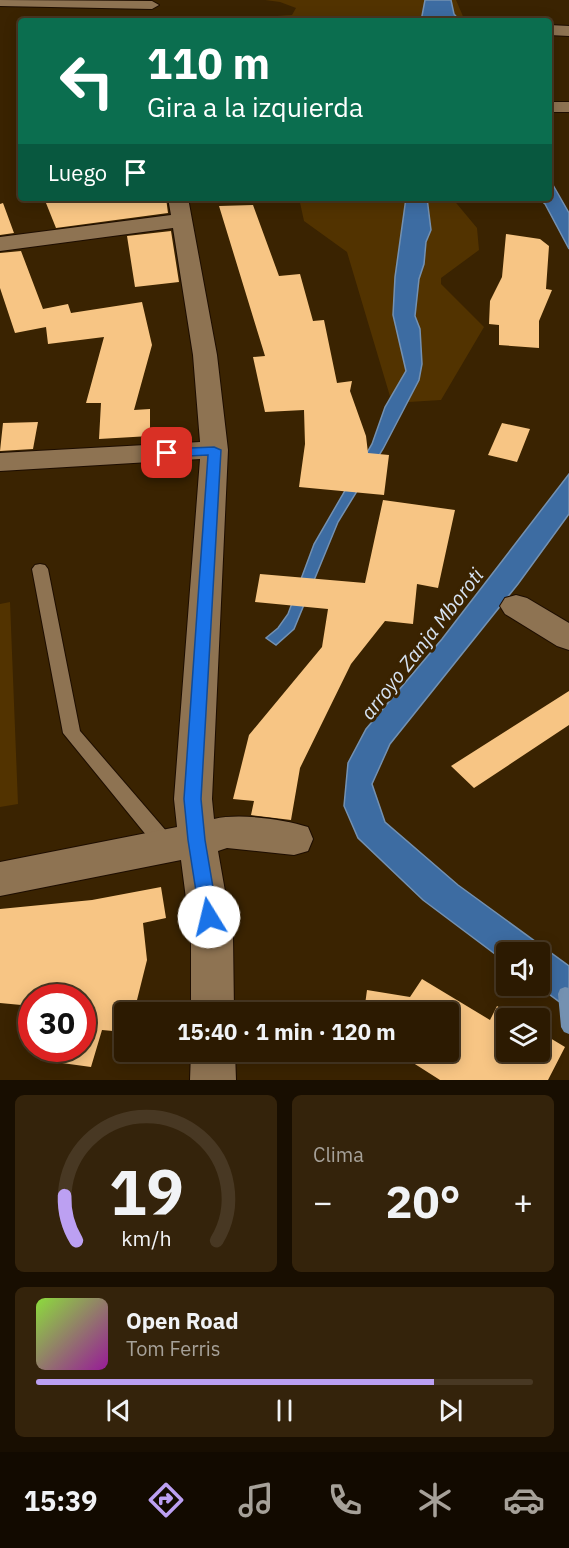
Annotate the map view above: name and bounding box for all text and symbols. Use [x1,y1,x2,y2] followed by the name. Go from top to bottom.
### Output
[147,36,270,91] text: 110 m
[48,42,126,120] icon: left
[147,89,363,124] text: Gira a la izquierda
[119,156,152,189] icon: arrive
[48,158,107,187] text: Luego
[141,427,192,478] pin
[150,436,183,469] icon: arrive
[354,562,490,725] water label: arroyo Zanja Mboroti
[177,885,241,949] position arrow
[496,942,550,1062] map controls
[496,942,550,996] button: sound
[18,984,96,1062] speed limit sign: 30
[496,1008,550,1062] button: layers
[177,1017,396,1046] text: 15:40 · 1 min · 120 m
[313,1141,364,1168] text: Clima
[109,1151,183,1232] text: 19
[385,1172,461,1230] text: 20°
[313,1180,333,1223] text: −
[513,1180,533,1223] text: +
[121,1224,171,1252] text: km/h
[126,1306,239,1335] text: Open Road
[126,1335,221,1362] text: Tom Ferris
[102,1394,135,1427] icon: previous
[268,1394,301,1427] icon: pause
[434,1394,467,1427] icon: next
[145,1479,187,1521] icon: directions
[235,1479,277,1521] icon: music
[324,1479,366,1521] icon: phone
[414,1479,456,1521] icon: climate
[503,1479,545,1521] icon: car
[24,1483,97,1518] text: 15:39

